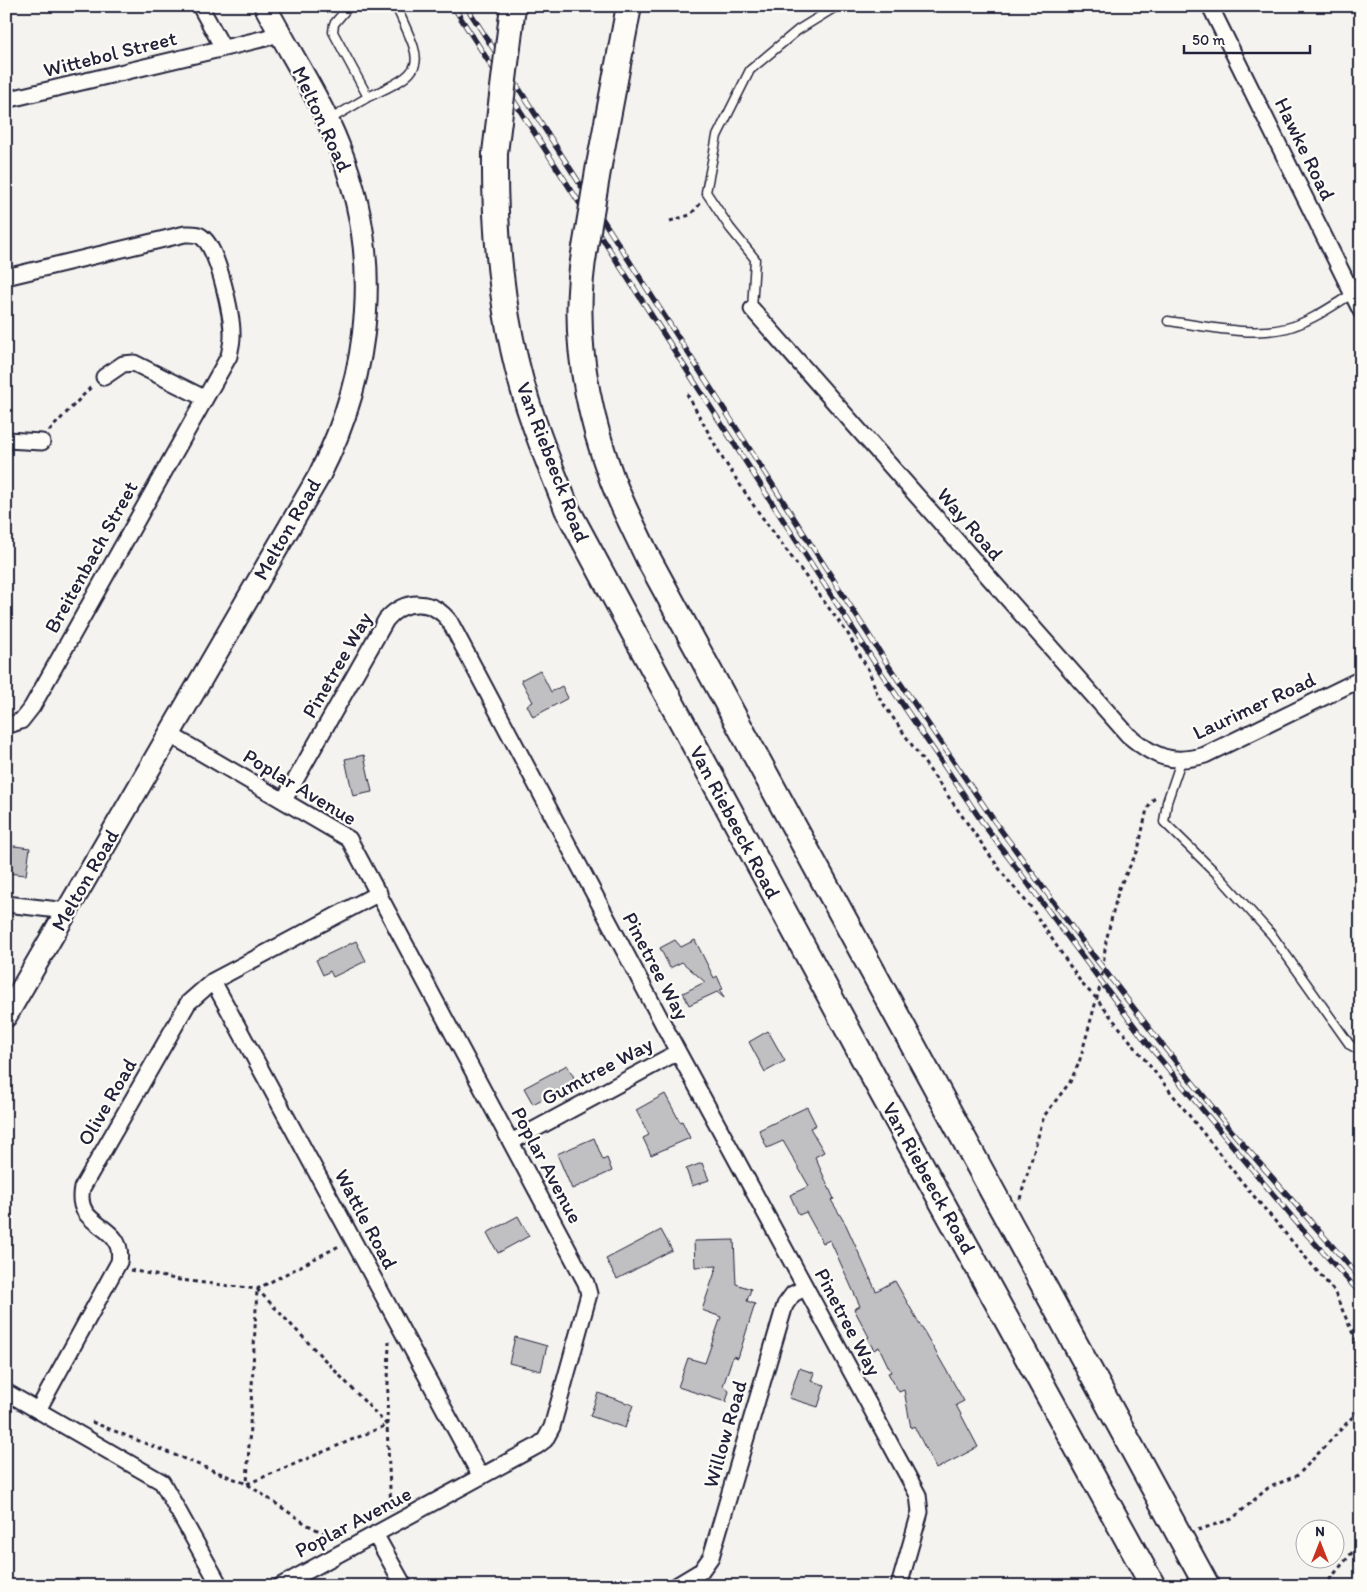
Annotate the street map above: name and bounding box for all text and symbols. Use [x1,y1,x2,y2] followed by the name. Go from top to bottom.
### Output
[1184,22,1311,54] scale bar
[41,25,179,82] street label: Wittebol Street
[1192,31,1225,49] text: 50 m
[287,62,358,176] street label: Melton Road
[1270,93,1341,205] street label: Hawke Road
[511,378,595,545] street label: Van Riebeeck Road
[247,473,326,584] street label: Melton Road
[38,476,143,637] street label: Breitenbach Street
[932,482,1009,565] street label: Way Road
[296,607,377,722] street label: Pinetree Way
[1188,666,1319,745] street label: Laurimer Road
[685,741,786,902] street label: Van Riebeeck Road
[239,743,362,830] street label: Poplar Avenue
[45,824,124,935] street label: Melton Road
[618,908,695,1024] street label: Pinetree Way
[537,1031,657,1110] street label: Gumtree Way
[72,1053,142,1150] street label: Olive Road
[877,1098,981,1258] street label: Van Riebeeck Road
[506,1102,589,1227] street label: Poplar Avenue
[330,1165,403,1273] street label: Wattle Road
[810,1264,887,1380] street label: Pinetree Way
[697,1377,752,1491] street label: Willow Road
[290,1480,415,1563] street label: Poplar Avenue
[1294,1520,1344,1570] north arrow
[1315,1523,1325,1540] text: N

